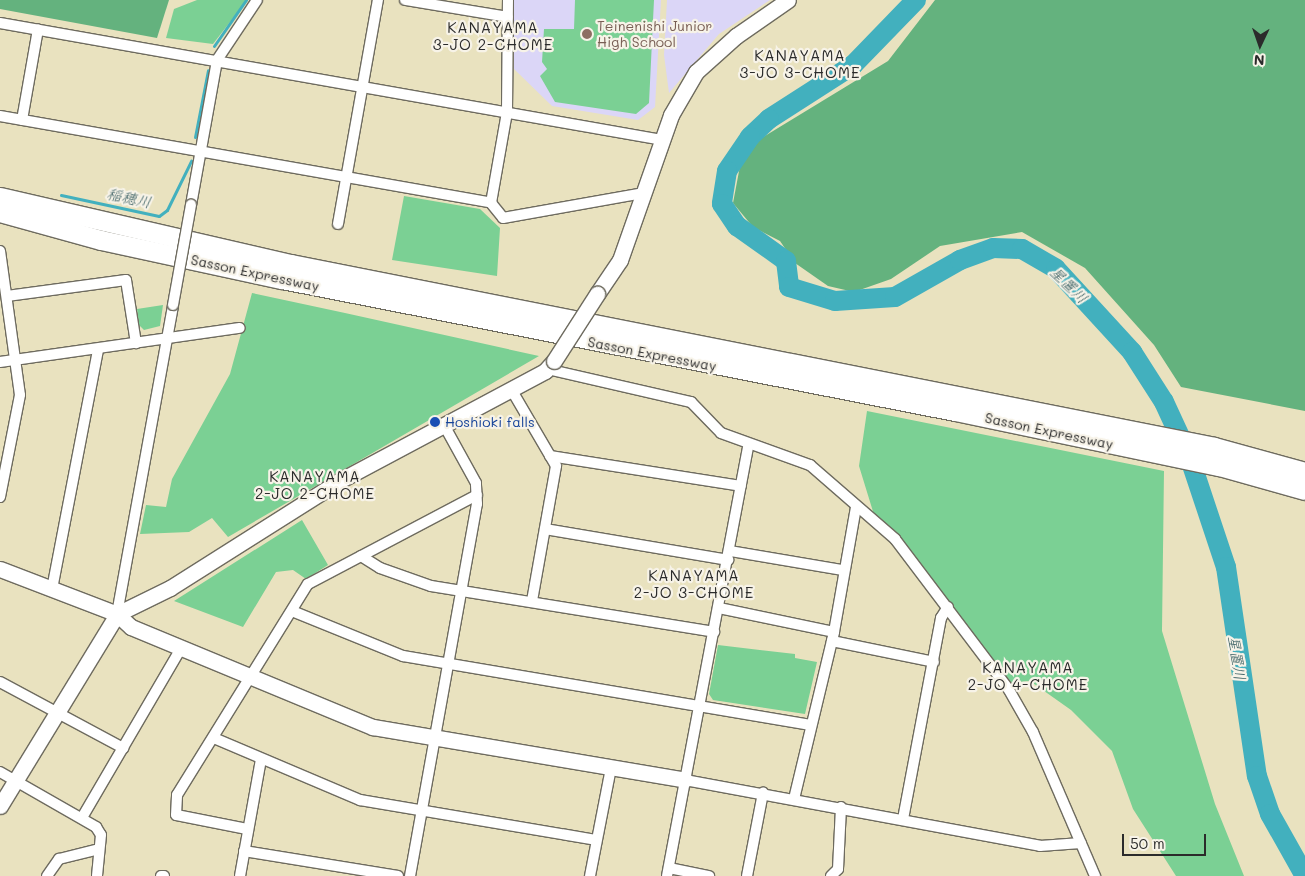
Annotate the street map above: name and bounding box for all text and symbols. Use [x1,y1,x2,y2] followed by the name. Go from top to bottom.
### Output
[431,18,555,53] district label: KANAYAMA 3-JO 2-CHOME
[597,18,712,50] place label: Teinenishi Junior High School
[1235,20,1285,70] north arrow
[581,28,593,40] marker: Teinenishi Junior High School
[738,46,862,81] district label: KANAYAMA 3-JO 3-CHOME
[1253,51,1265,70] text: N
[105,185,153,211] water label: 稲穂川
[189,251,321,295] street label: Sasson Expressway
[1047,263,1091,307] water label: 星置川
[586,333,718,375] street label: Sasson Expressway
[983,409,1115,453] street label: Sasson Expressway
[445,414,535,430] place label: Hoshioki falls
[429,416,441,428] marker: Hoshioki falls
[253,467,377,502] district label: KANAYAMA 2-JO 2-CHOME
[632,566,756,601] district label: KANAYAMA 2-JO 3-CHOME
[1225,634,1249,682] water label: 星置川
[966,658,1090,693] district label: KANAYAMA 2-JO 4-CHOME
[1125,824,1209,856] scale bar
[1130,833,1165,853] text: 50 m

